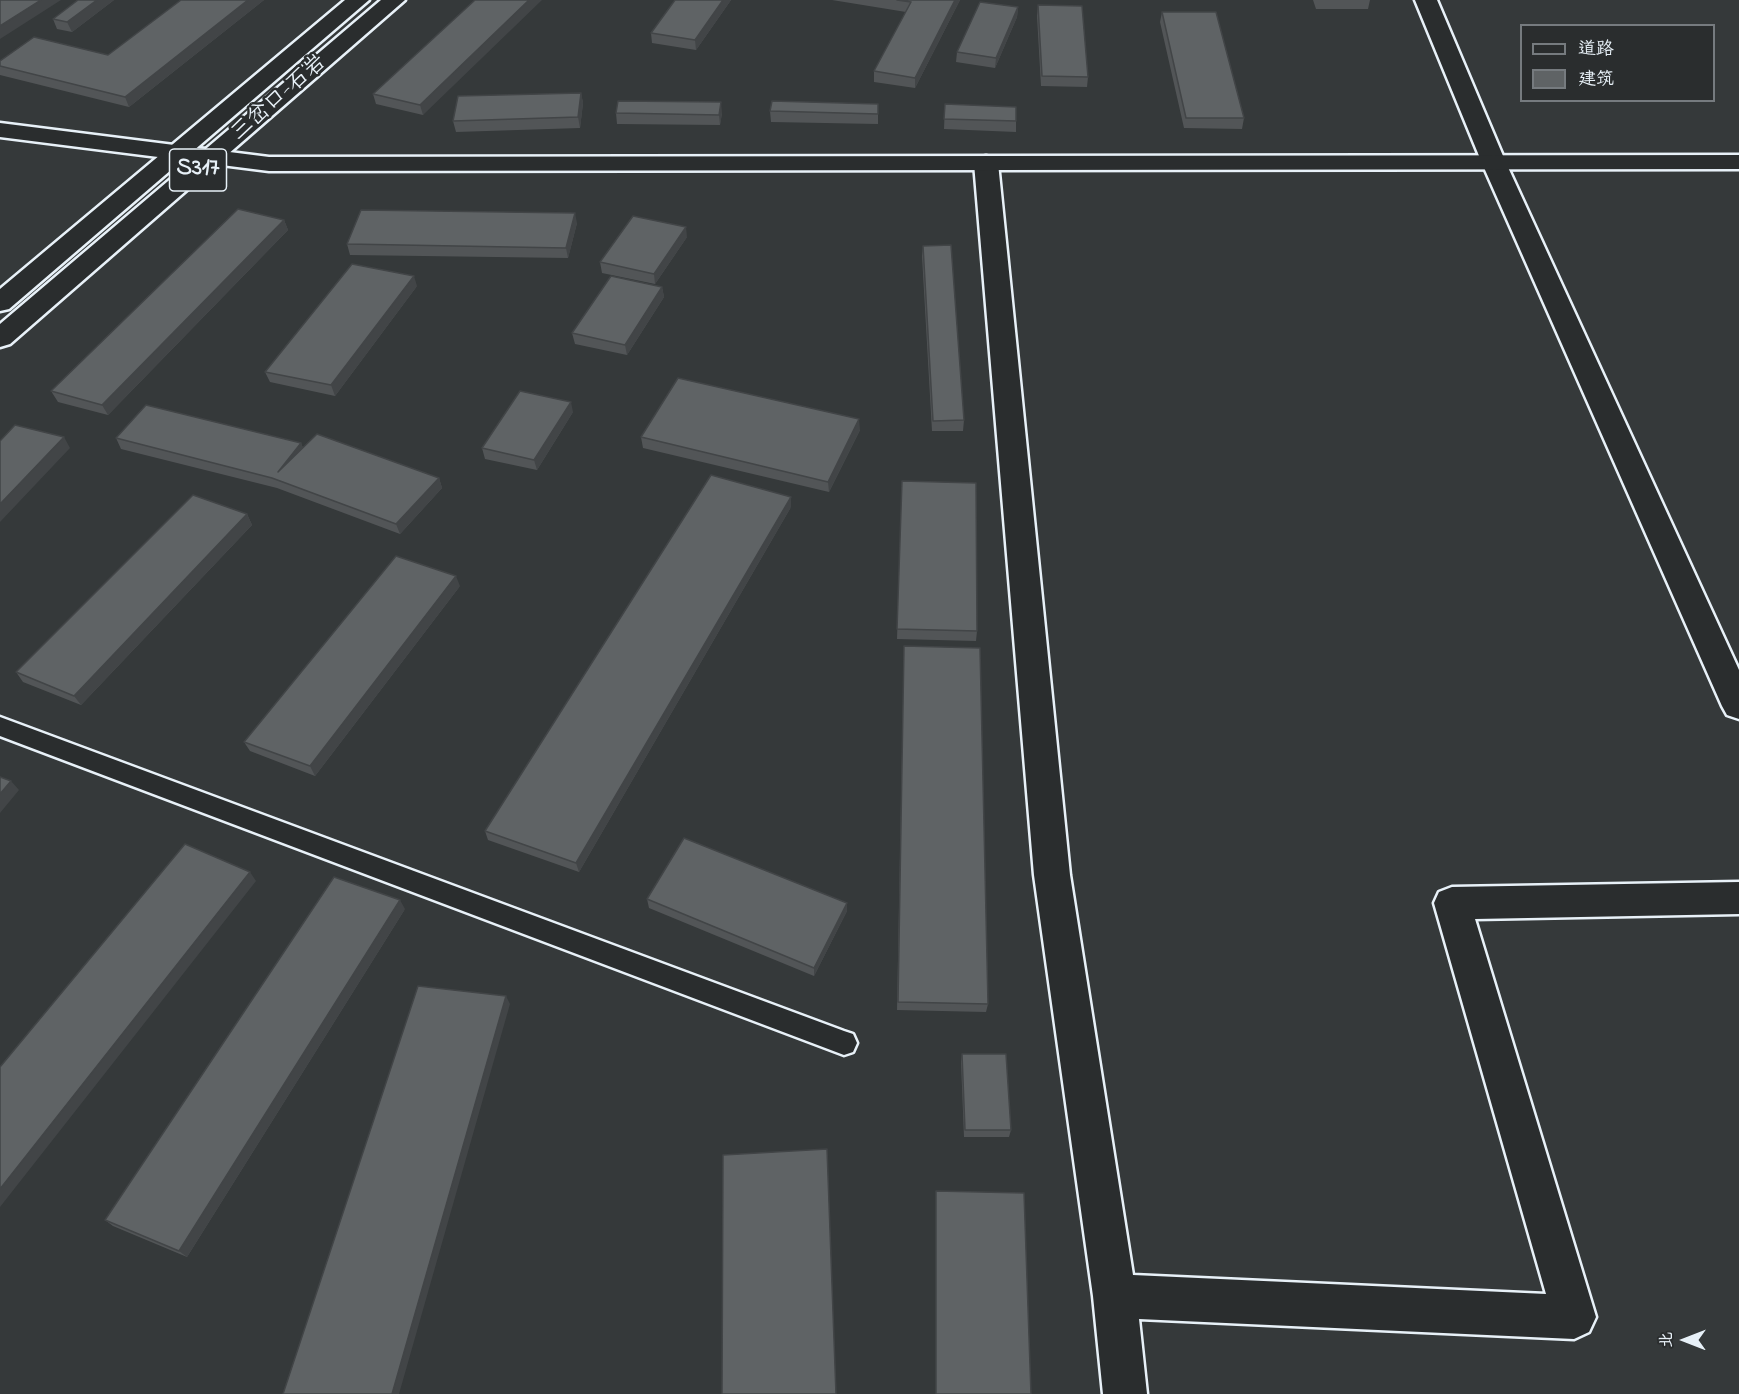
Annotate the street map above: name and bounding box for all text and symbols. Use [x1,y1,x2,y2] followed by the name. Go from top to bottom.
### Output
[1520,24,1715,102] legend
[1578,37,1614,63] text: 道路
[227,50,333,148] street label: 三岔口-石岩
[1578,67,1614,93] text: 建筑
[170,149,226,191] road number: S317
[1655,1310,1715,1370] north arrow
[1655,1332,1679,1348] text: 北

